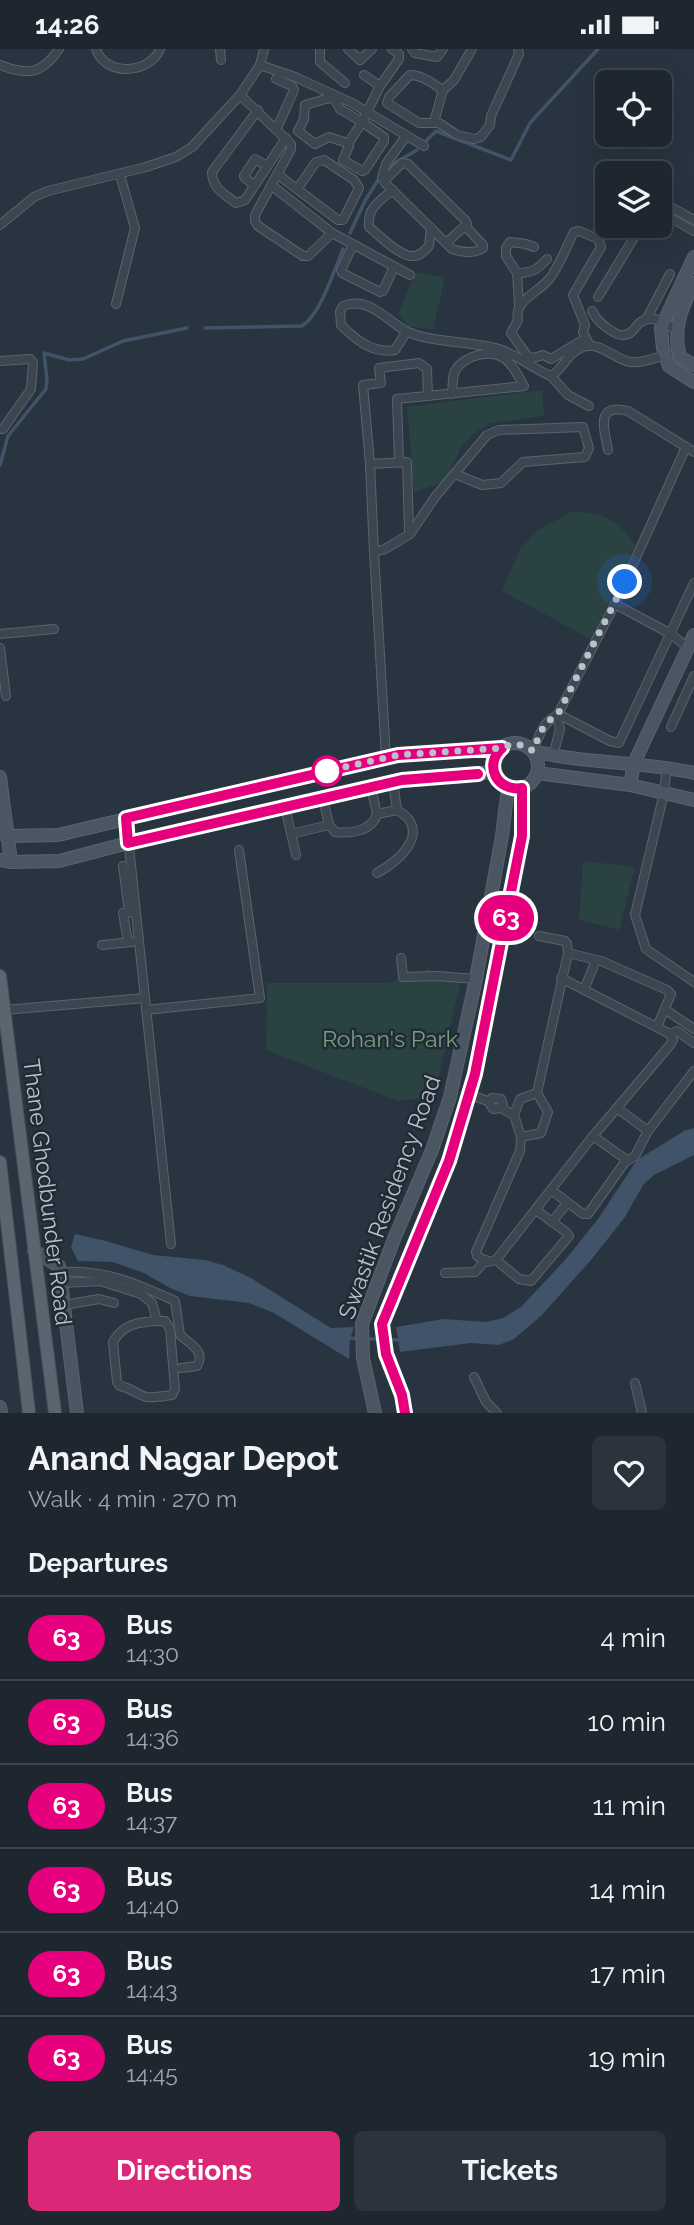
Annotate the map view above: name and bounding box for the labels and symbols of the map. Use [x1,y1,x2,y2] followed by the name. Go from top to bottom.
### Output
[607,564,642,599] your location
[312,756,342,786] unlabelled marker
[475,895,538,941] line badge: 63
[322,1025,458,1052] park label: Rohan's Park
[18,1057,78,1327] street label: Thane Ghodbunder Road
[332,1072,446,1322] street label: Swastik Residency Road

